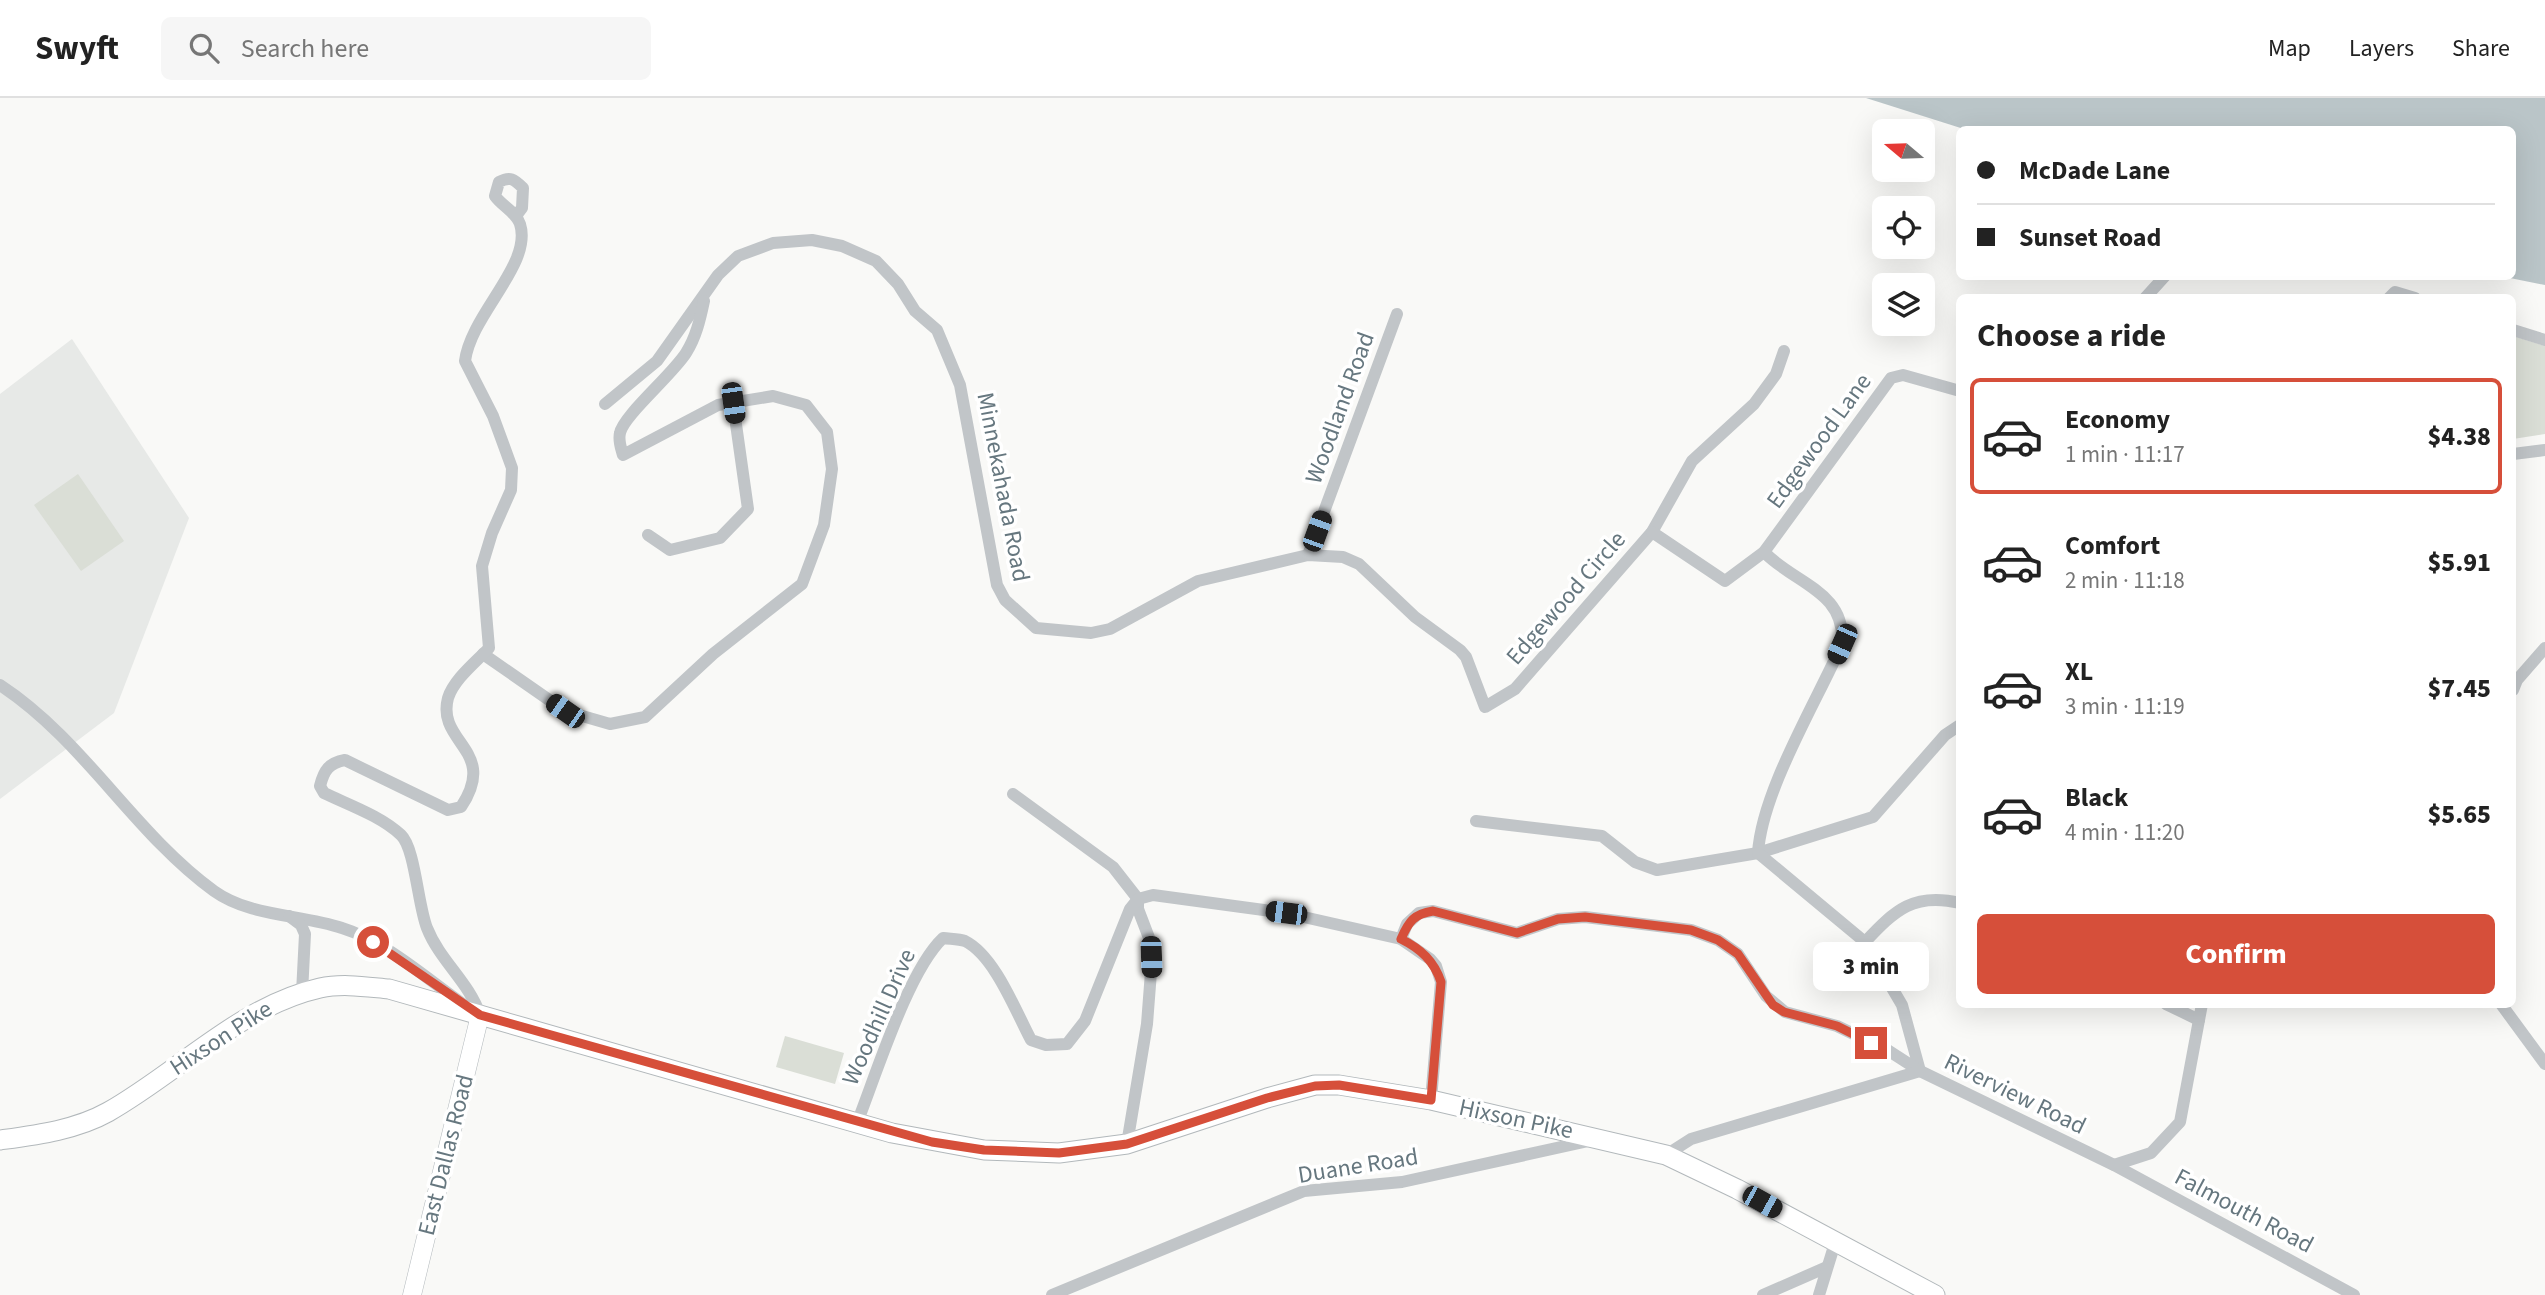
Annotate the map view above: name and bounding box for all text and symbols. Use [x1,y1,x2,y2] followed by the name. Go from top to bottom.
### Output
[161,17,651,80] search box
[35,25,119,72] text: Swyft
[185,29,223,67] icon: search
[241,30,369,67] text: Search here
[2268,31,2311,66] text: Map
[2349,31,2414,66] text: Layers
[2452,31,2510,66] text: Share
[1872,119,1936,182] north arrow
[1872,119,1935,336] map controls
[2019,152,2170,189] text: McDade Lane
[1872,196,1935,259] button: locate
[2019,219,2161,256] text: Sunset Road
[1872,273,1935,336] button: layers
[1977,313,2166,359] text: Choose a ride
[1296,327,1384,489] street label: Woodland Road
[1758,366,1880,516] street label: Edgewood Lane
[720,381,747,425] car
[967,389,1039,585] street label: Minnekahada Road
[2065,401,2170,438] text: Economy
[1981,405,2044,468] icon: car
[2427,418,2491,455] text: $4.38
[2065,438,2185,471] text: 1 min · 11:17
[1300,508,1335,554] car
[1498,523,1634,673] street label: Edgewood Circle
[2065,527,2160,564] text: Comfort
[1981,531,2044,594] icon: car
[2427,544,2491,581] text: $5.91
[2065,564,2185,597] text: 2 min · 11:18
[1824,621,1861,667] car
[2065,653,2093,690] text: XL
[1981,657,2044,720] icon: car
[2427,670,2491,707] text: $7.45
[542,690,589,732] car
[2065,690,2185,723] text: 3 min · 11:19
[2065,779,2128,816] text: Black
[1981,783,2044,846] icon: car
[2427,796,2491,833] text: $5.65
[2065,816,2185,849] text: 4 min · 11:20
[1264,900,1309,926] car
[1977,914,2495,994] button: Confirm
[357,926,389,958] route start
[1140,936,1163,978] car
[1813,942,1929,990] callout: 3 min
[833,943,925,1091] street label: Woodhill Drive
[1843,950,1899,983] text: 3 min
[163,992,279,1084] street label: Hixson Pike
[1855,1027,1887,1059] route end
[1938,1044,2092,1144] street label: Riverview Road
[409,1071,483,1239] street label: East Dallas Road
[1456,1090,1576,1148] street label: Hixson Pike
[1295,1139,1421,1193] street label: Duane Road
[2168,1160,2320,1262] street label: Falmouth Road
[1739,1183,1786,1221] car

